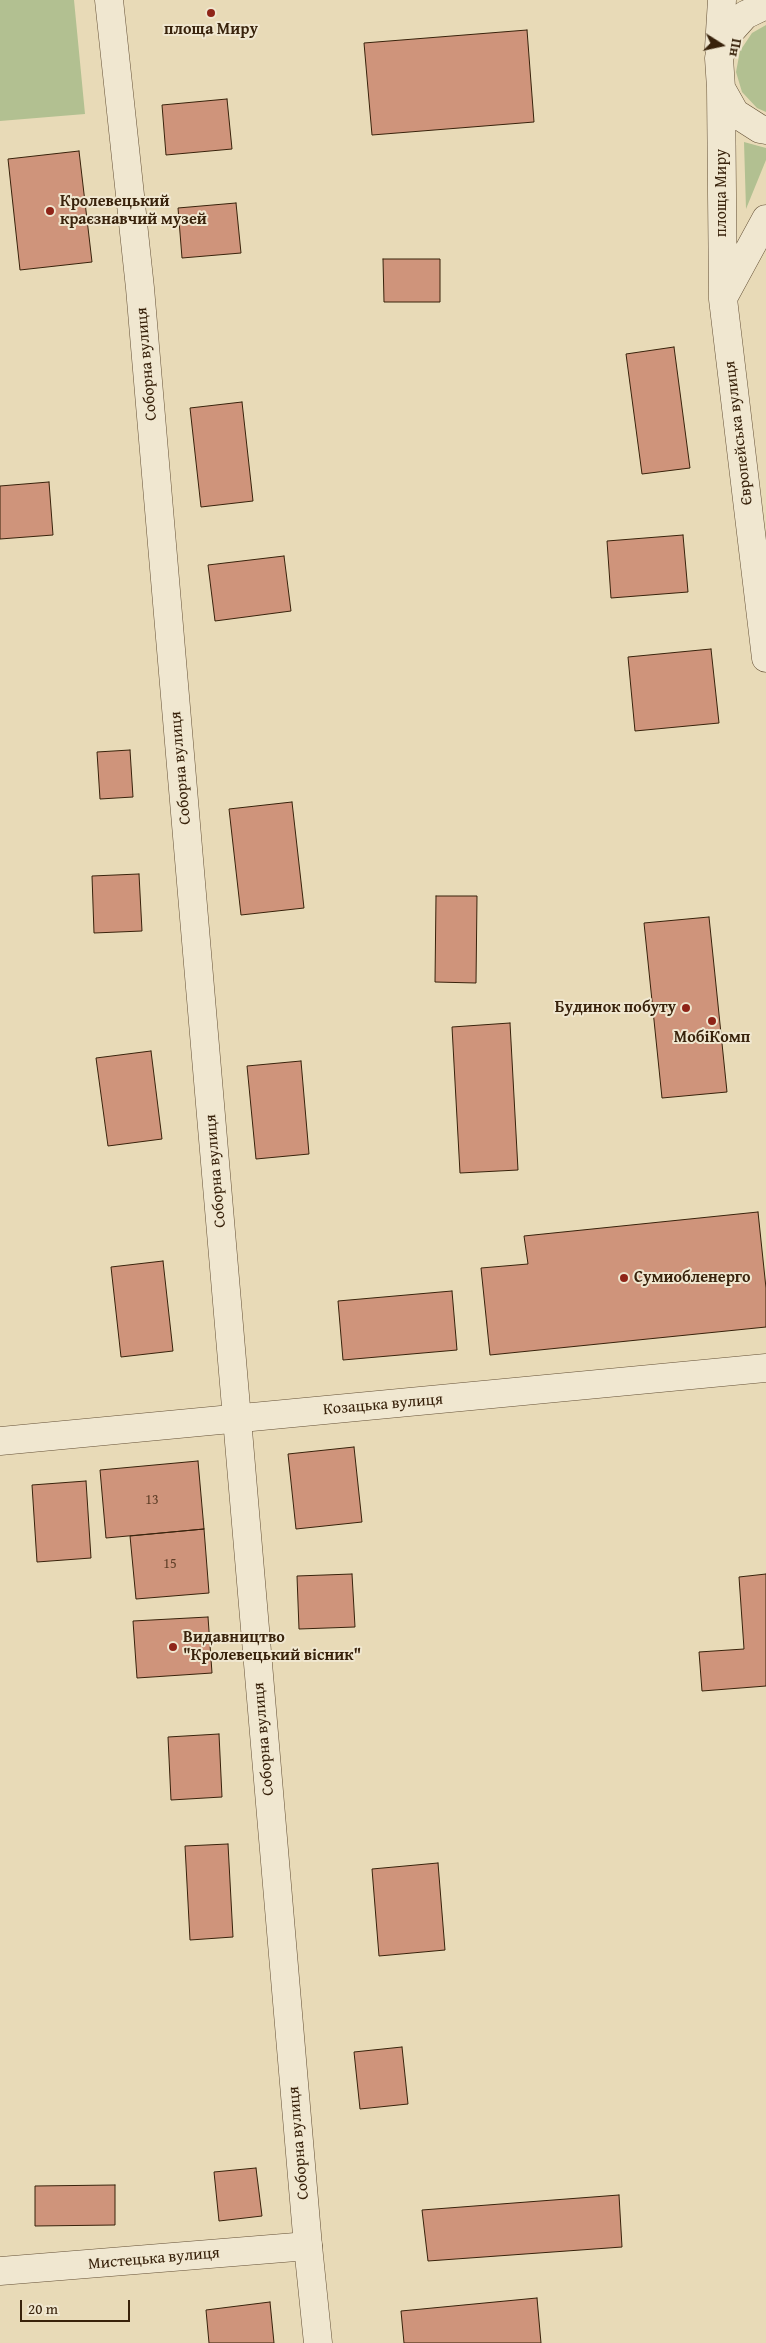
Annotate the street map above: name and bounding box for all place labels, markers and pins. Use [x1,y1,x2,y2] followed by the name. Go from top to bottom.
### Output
[205,7,217,19] marker: площа Миру
[164,20,258,40] place label: площа Миру
[60,192,207,230] place label: Кролевецький краєзнавчий музей
[44,205,56,217] marker: Кролевецький краєзнавчий музей
[555,998,676,1018] place label: Будинок побуту
[680,1002,692,1014] marker: Будинок побуту
[706,1015,718,1027] marker: МобіКомп
[674,1028,750,1048] place label: МобіКомп
[634,1268,750,1288] place label: Сумиобленерго
[618,1272,630,1284] marker: Сумиобленерго
[183,1628,361,1666] place label: Видавництво "Кролевецький вісник"
[167,1641,179,1653] marker: Видавництво "Кролевецький вісник"

